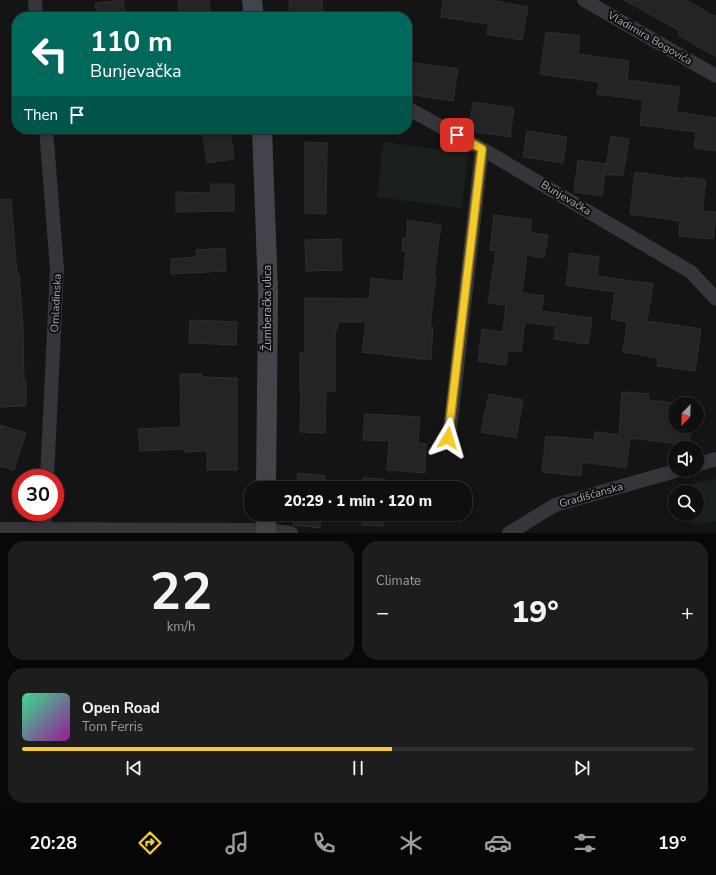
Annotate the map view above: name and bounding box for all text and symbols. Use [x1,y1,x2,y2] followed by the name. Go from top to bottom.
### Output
[604,7,695,68] street label: Vladimira Bogovića
[90,23,173,61] text: 110 m
[24,28,76,80] icon: left
[90,59,182,83] text: Bunjevačka
[66,104,88,126] icon: arrive
[24,105,58,125] text: Then
[440,118,474,152] pin
[446,124,468,146] icon: arrive
[538,177,594,219] street label: Bunjevačka
[259,265,275,351] street label: Žumberačka ulica
[47,273,65,333] street label: Omladinska
[668,397,704,433] north arrow
[668,397,704,521] map controls
[427,417,469,459] position arrow
[668,441,704,477] button: sound
[12,469,64,521] speed limit sign: 30
[557,479,625,511] street label: Gradišćanska
[668,485,704,521] button: search
[284,491,432,511] text: 20:29 · 1 min · 120 m
[150,556,212,627] text: 22
[376,572,421,590] text: Climate
[511,592,559,633] text: 19°
[376,598,389,628] text: −
[681,598,694,628] text: +
[167,618,195,636] text: km/h
[82,698,160,718] text: Open Road
[82,718,143,736] text: Tom Ferris
[123,757,145,779] icon: previous
[347,757,369,779] icon: pause
[571,757,593,779] icon: next
[136,829,164,857] icon: directions
[223,829,251,857] icon: music
[310,829,338,857] icon: phone
[397,829,425,857] icon: climate
[484,829,512,857] icon: car
[571,829,599,857] icon: filters
[29,831,77,855] text: 20:28
[658,831,686,855] text: 19°

